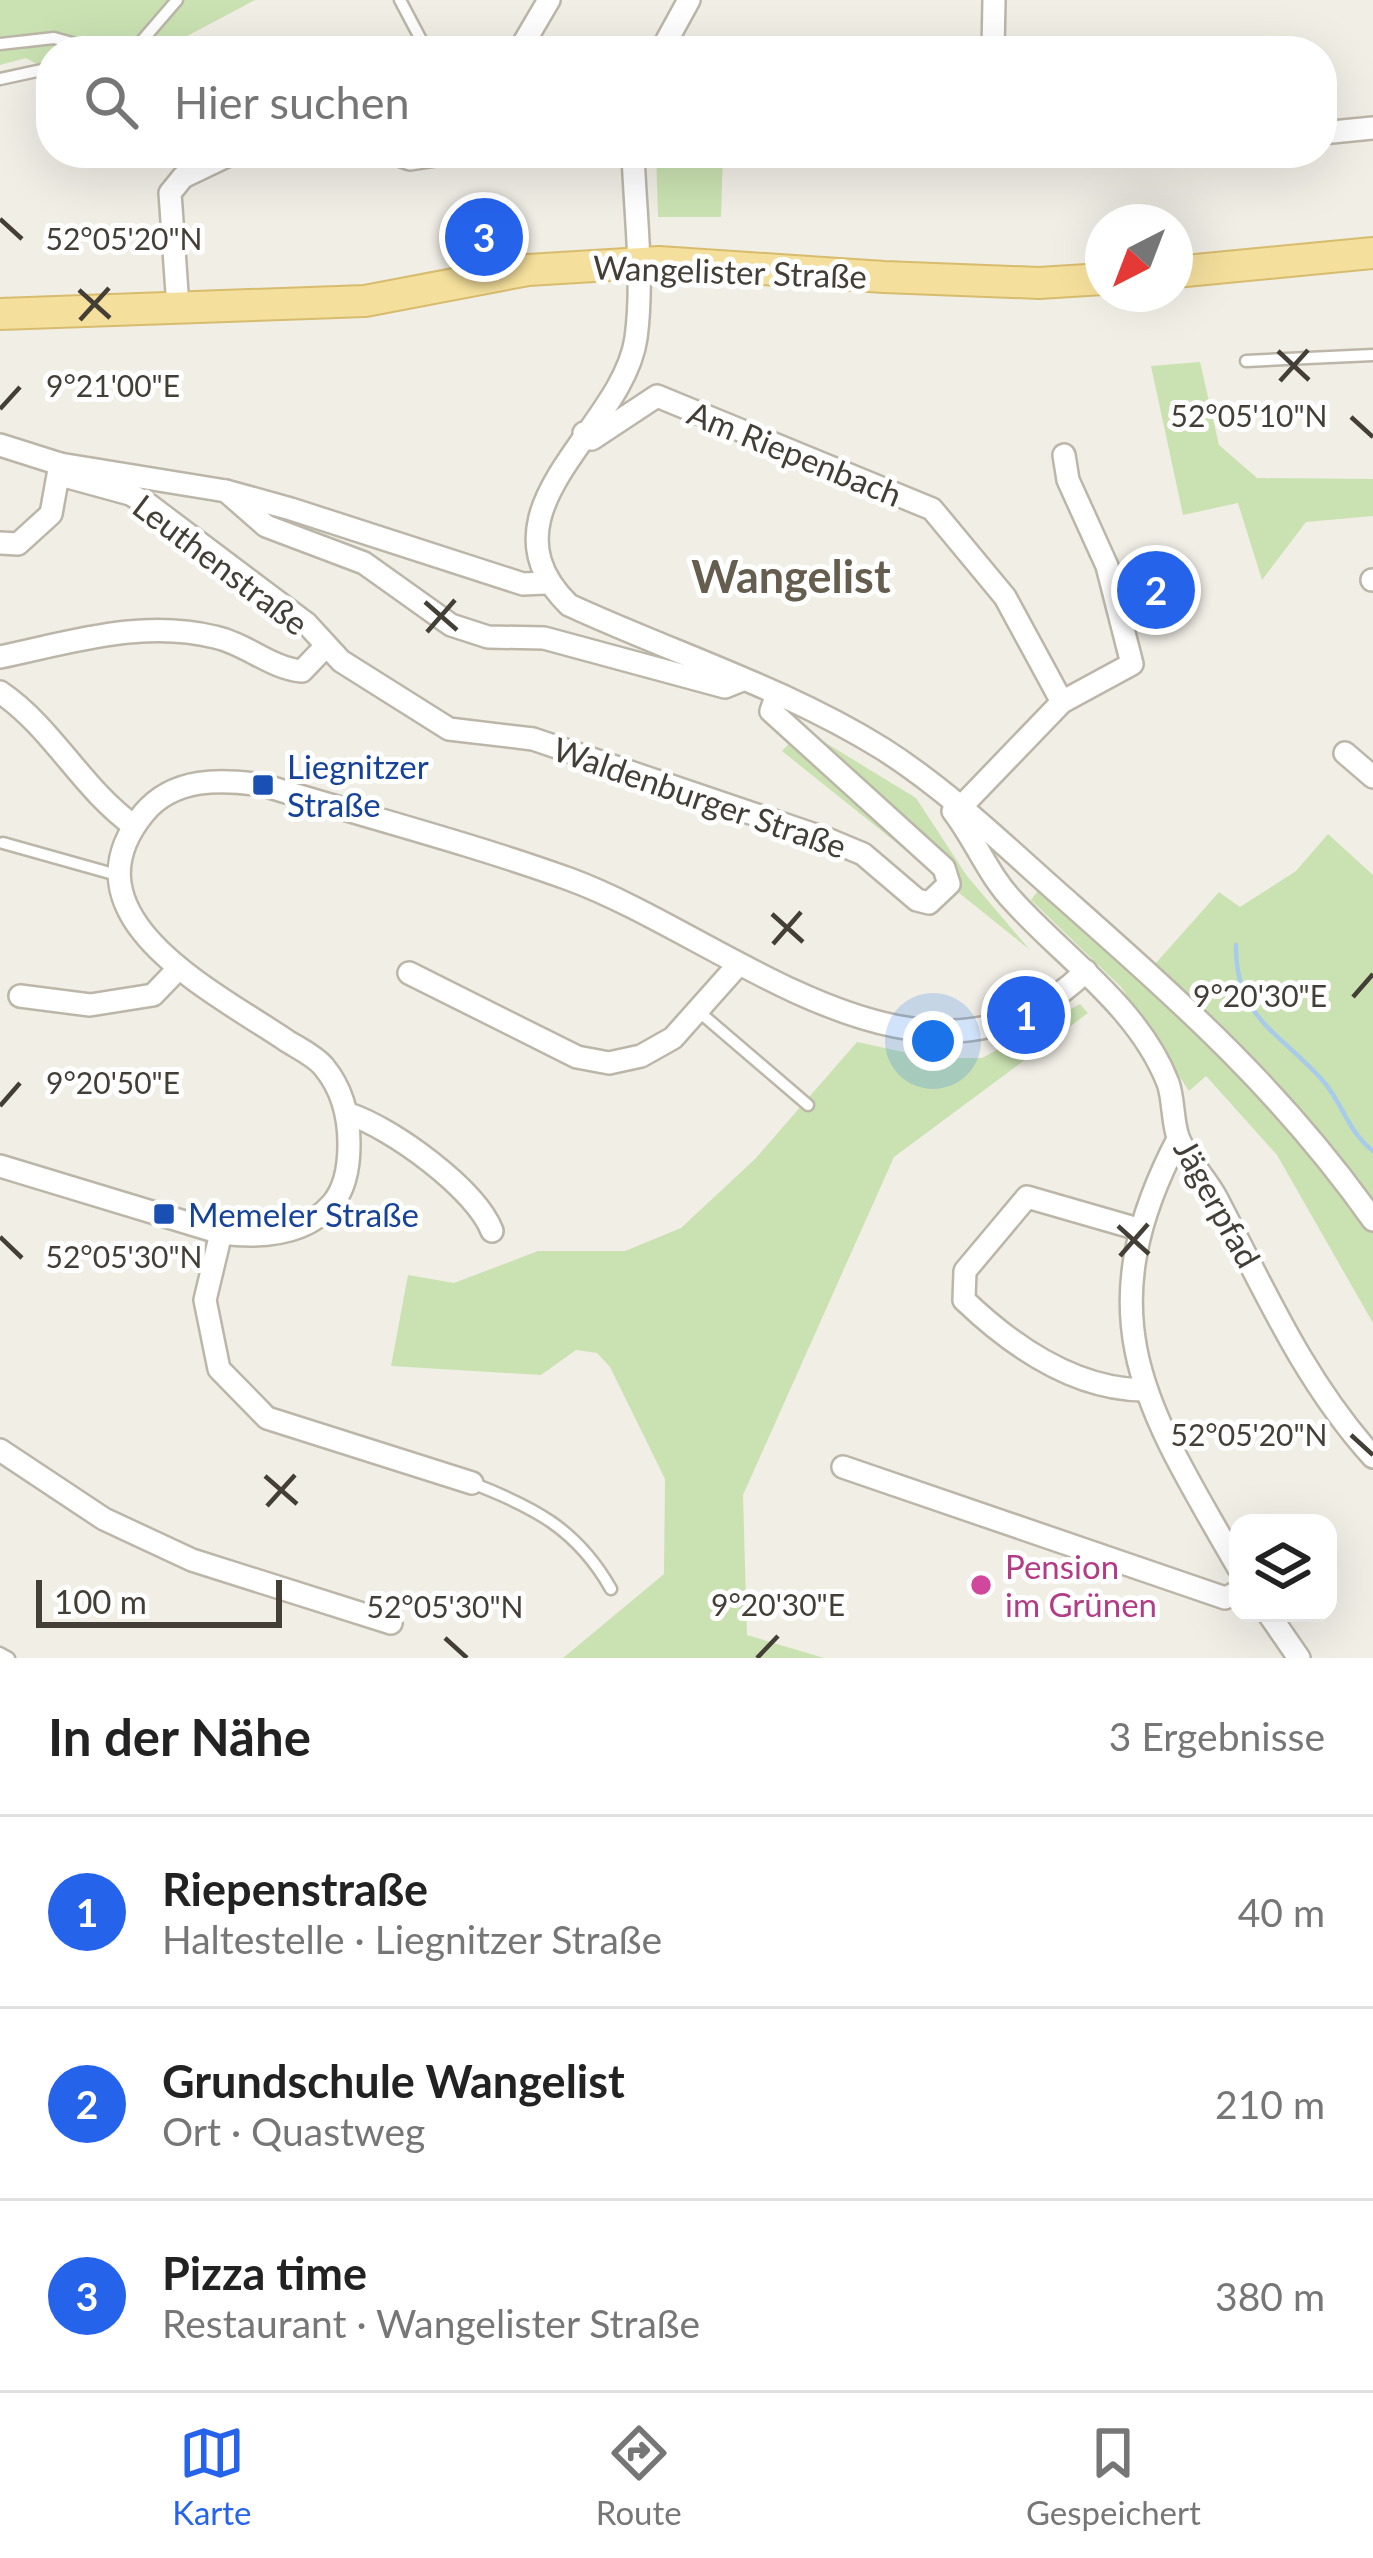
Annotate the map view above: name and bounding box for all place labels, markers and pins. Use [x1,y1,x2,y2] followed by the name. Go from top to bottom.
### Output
[445,192,523,282] pin: 3
[1117,545,1195,635] pin: 2
[287,746,429,824] place label: Liegnitzer Straße
[250,772,276,798] marker: Liegnitzer Straße
[987,970,1065,1060] pin: 1
[188,1194,419,1234] place label: Memeler Straße
[151,1201,177,1227] marker: Memeler Straße
[1005,1546,1157,1624] place label: Pension im Grünen
[968,1572,994,1598] marker: Pension im Grünen

